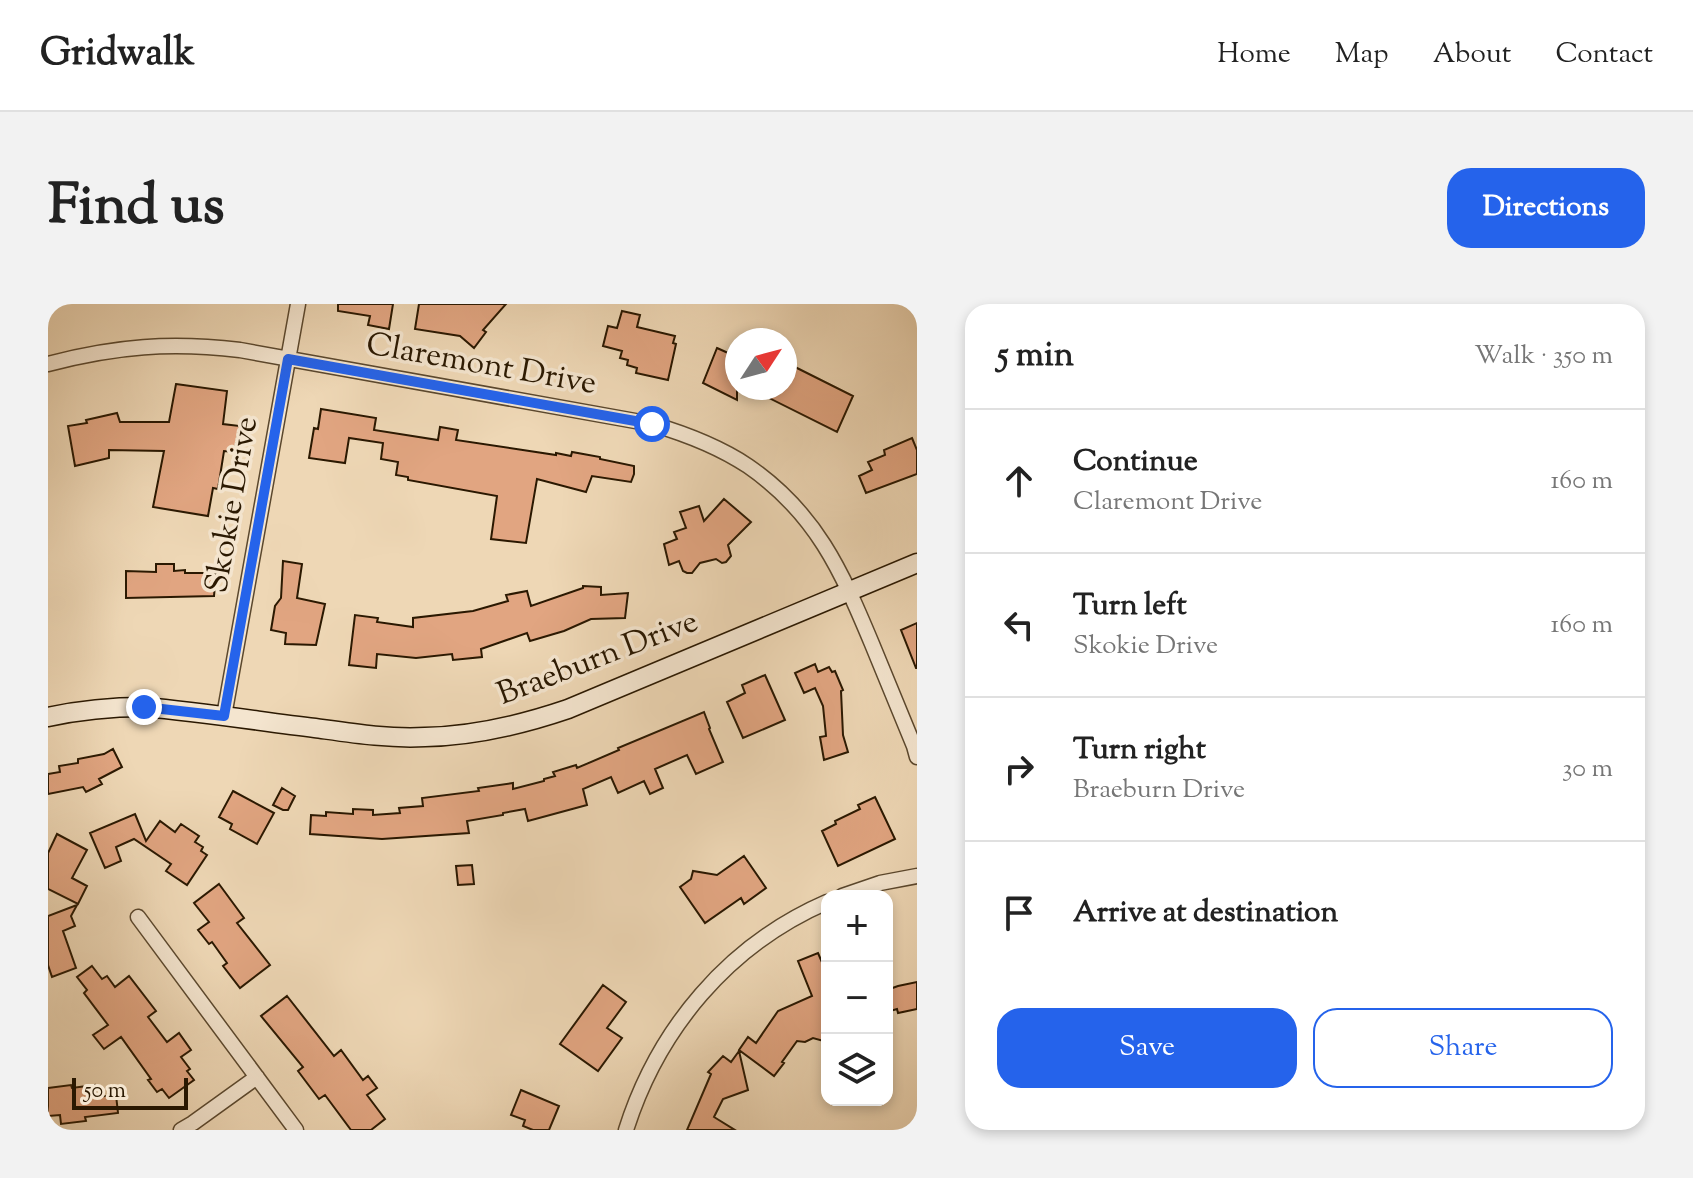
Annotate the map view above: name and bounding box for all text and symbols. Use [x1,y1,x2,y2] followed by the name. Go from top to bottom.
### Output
[40,28,195,82] text: Gridwalk
[1217,35,1291,75] text: Home
[1335,35,1389,75] text: Map
[1433,35,1511,75] text: About
[1555,35,1653,75] text: Contact
[48,168,224,249] text: Find us
[1447,168,1645,248] button: Directions
[362,322,600,408] street label: Claremont Drive
[725,328,797,400] north arrow
[997,332,1074,381] text: 5 min
[1474,338,1613,375] text: Walk · 350 m
[634,406,670,442] route start
[195,413,271,597] street label: Skokie Drive
[1073,441,1198,484] text: Continue
[997,459,1041,503] icon: ahead
[1550,463,1613,500] text: 160 m
[1073,484,1262,521] text: Claremont Drive
[1073,585,1187,628] text: Turn left
[491,600,705,718] street label: Braeburn Drive
[997,603,1041,647] icon: left
[1550,607,1613,644] text: 160 m
[1073,628,1218,665] text: Skokie Drive
[126,689,162,725] route end
[1073,729,1206,772] text: Turn right
[997,747,1041,791] icon: right
[1562,751,1613,788] text: 30 m
[1073,772,1245,809] text: Braeburn Drive
[821,890,893,1106] map controls
[821,890,893,962] button: +
[997,891,1041,935] icon: arrive
[1073,892,1338,935] text: Arrive at destination
[821,962,893,1034] button: −
[997,1008,1297,1088] button: Save
[1313,1008,1613,1088] button: Share
[821,1034,893,1106] button: layers
[72,1074,188,1110] scale bar
[84,1076,126,1108] text: 50 m

